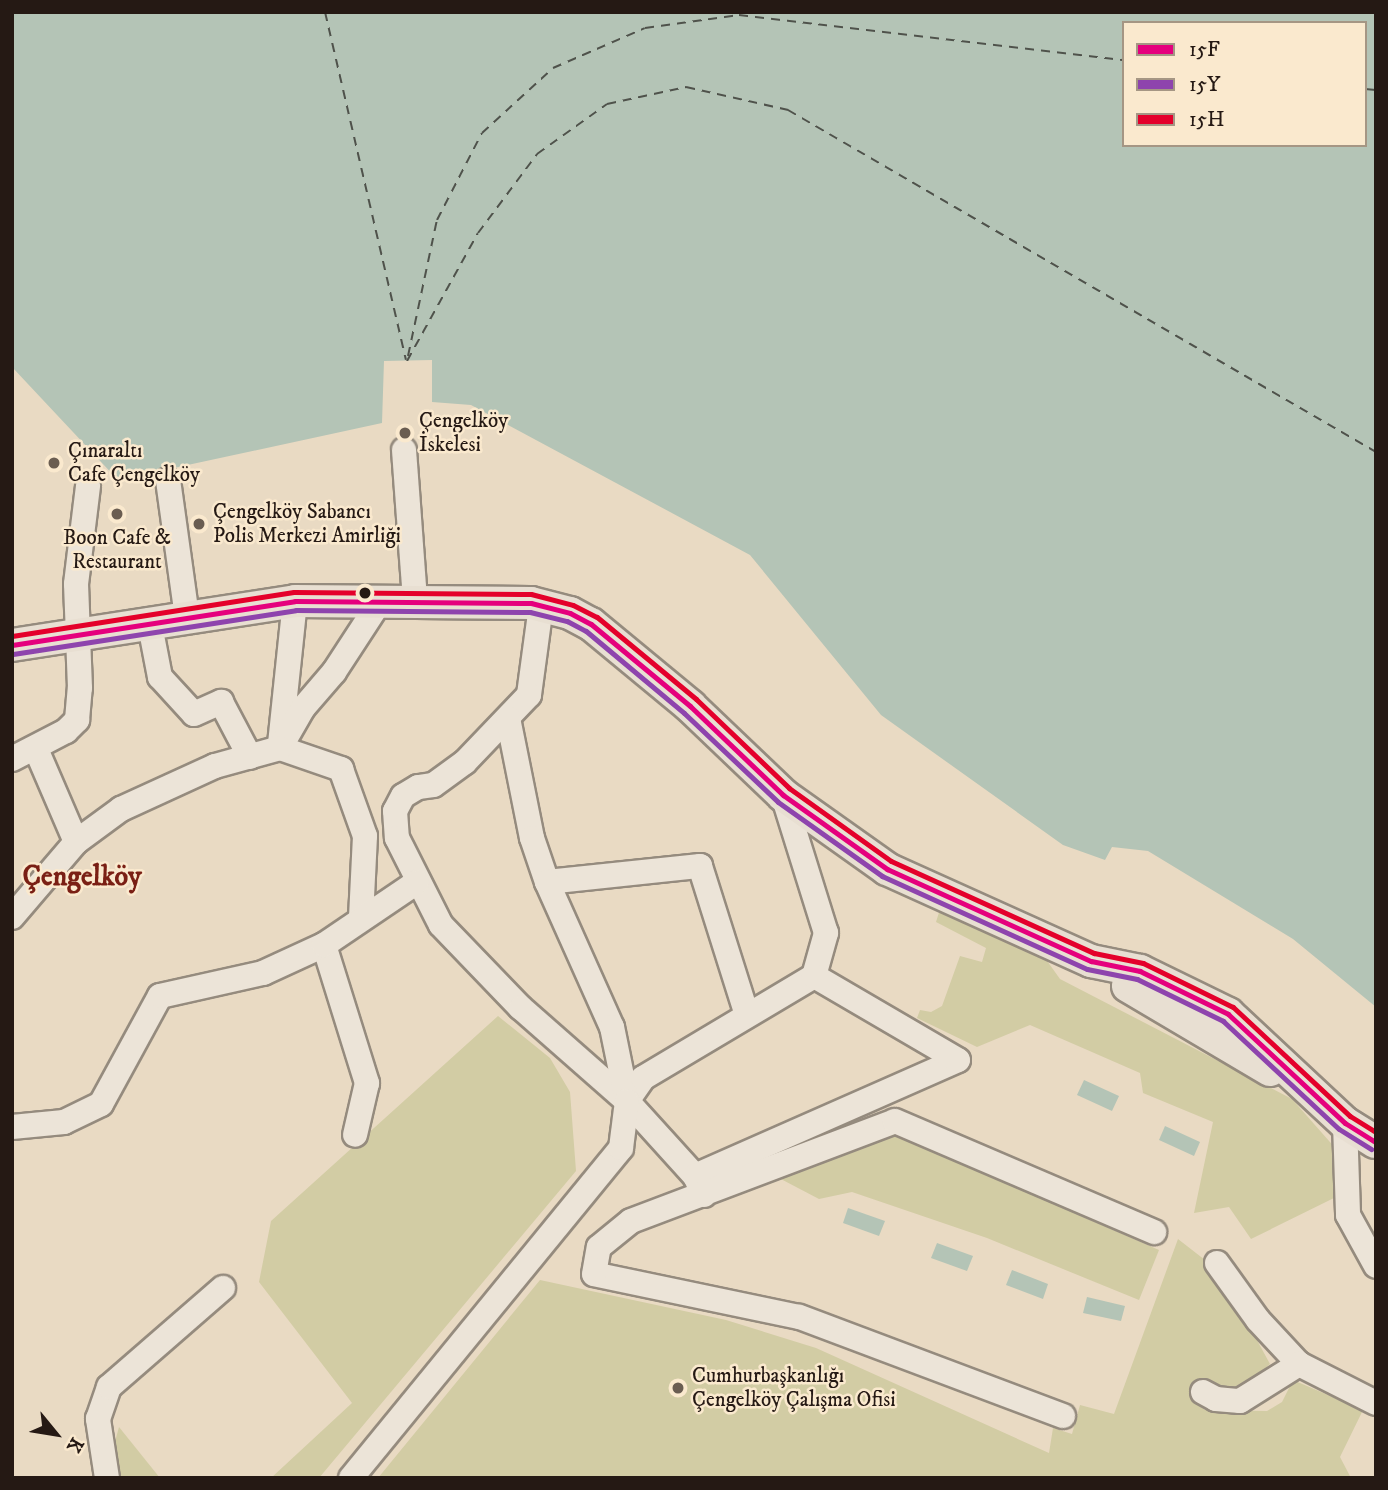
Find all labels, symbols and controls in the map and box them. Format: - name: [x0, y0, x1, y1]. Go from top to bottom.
- legend: [1122, 21, 1367, 147]
- text: 15F: [1189, 37, 1220, 63]
- text: 15Y: [1189, 72, 1220, 98]
- text: 15H: [1189, 107, 1225, 133]
- place label: Çengelköy İskelesi: [419, 408, 508, 458]
- marker: Çengelköy İskelesi: [397, 425, 413, 441]
- place label: Çınaraltı Cafe Çengelköy: [68, 438, 200, 488]
- marker: Çınaraltı Cafe Çengelköy: [46, 455, 62, 471]
- place label: Çengelköy Sabancı Polis Merkezi Amirliği: [213, 499, 401, 549]
- marker: Boon Cafe & Restaurant: [109, 506, 125, 522]
- marker: Çengelköy Sabancı Polis Merkezi Amirliği: [191, 516, 207, 532]
- place label: Boon Cafe & Restaurant: [63, 525, 171, 575]
- unlabelled marker: [358, 586, 372, 600]
- district label: Çengelköy: [22, 860, 142, 894]
- place label: Cumhurbaşkanlığı Çengelköy Çalışma Ofisi: [692, 1363, 896, 1413]
- marker: Cumhurbaşkanlığı Çengelköy Çalışma Ofisi: [670, 1380, 686, 1396]
- north arrow: [21, 1399, 91, 1469]
- text: K: [61, 1433, 88, 1456]

